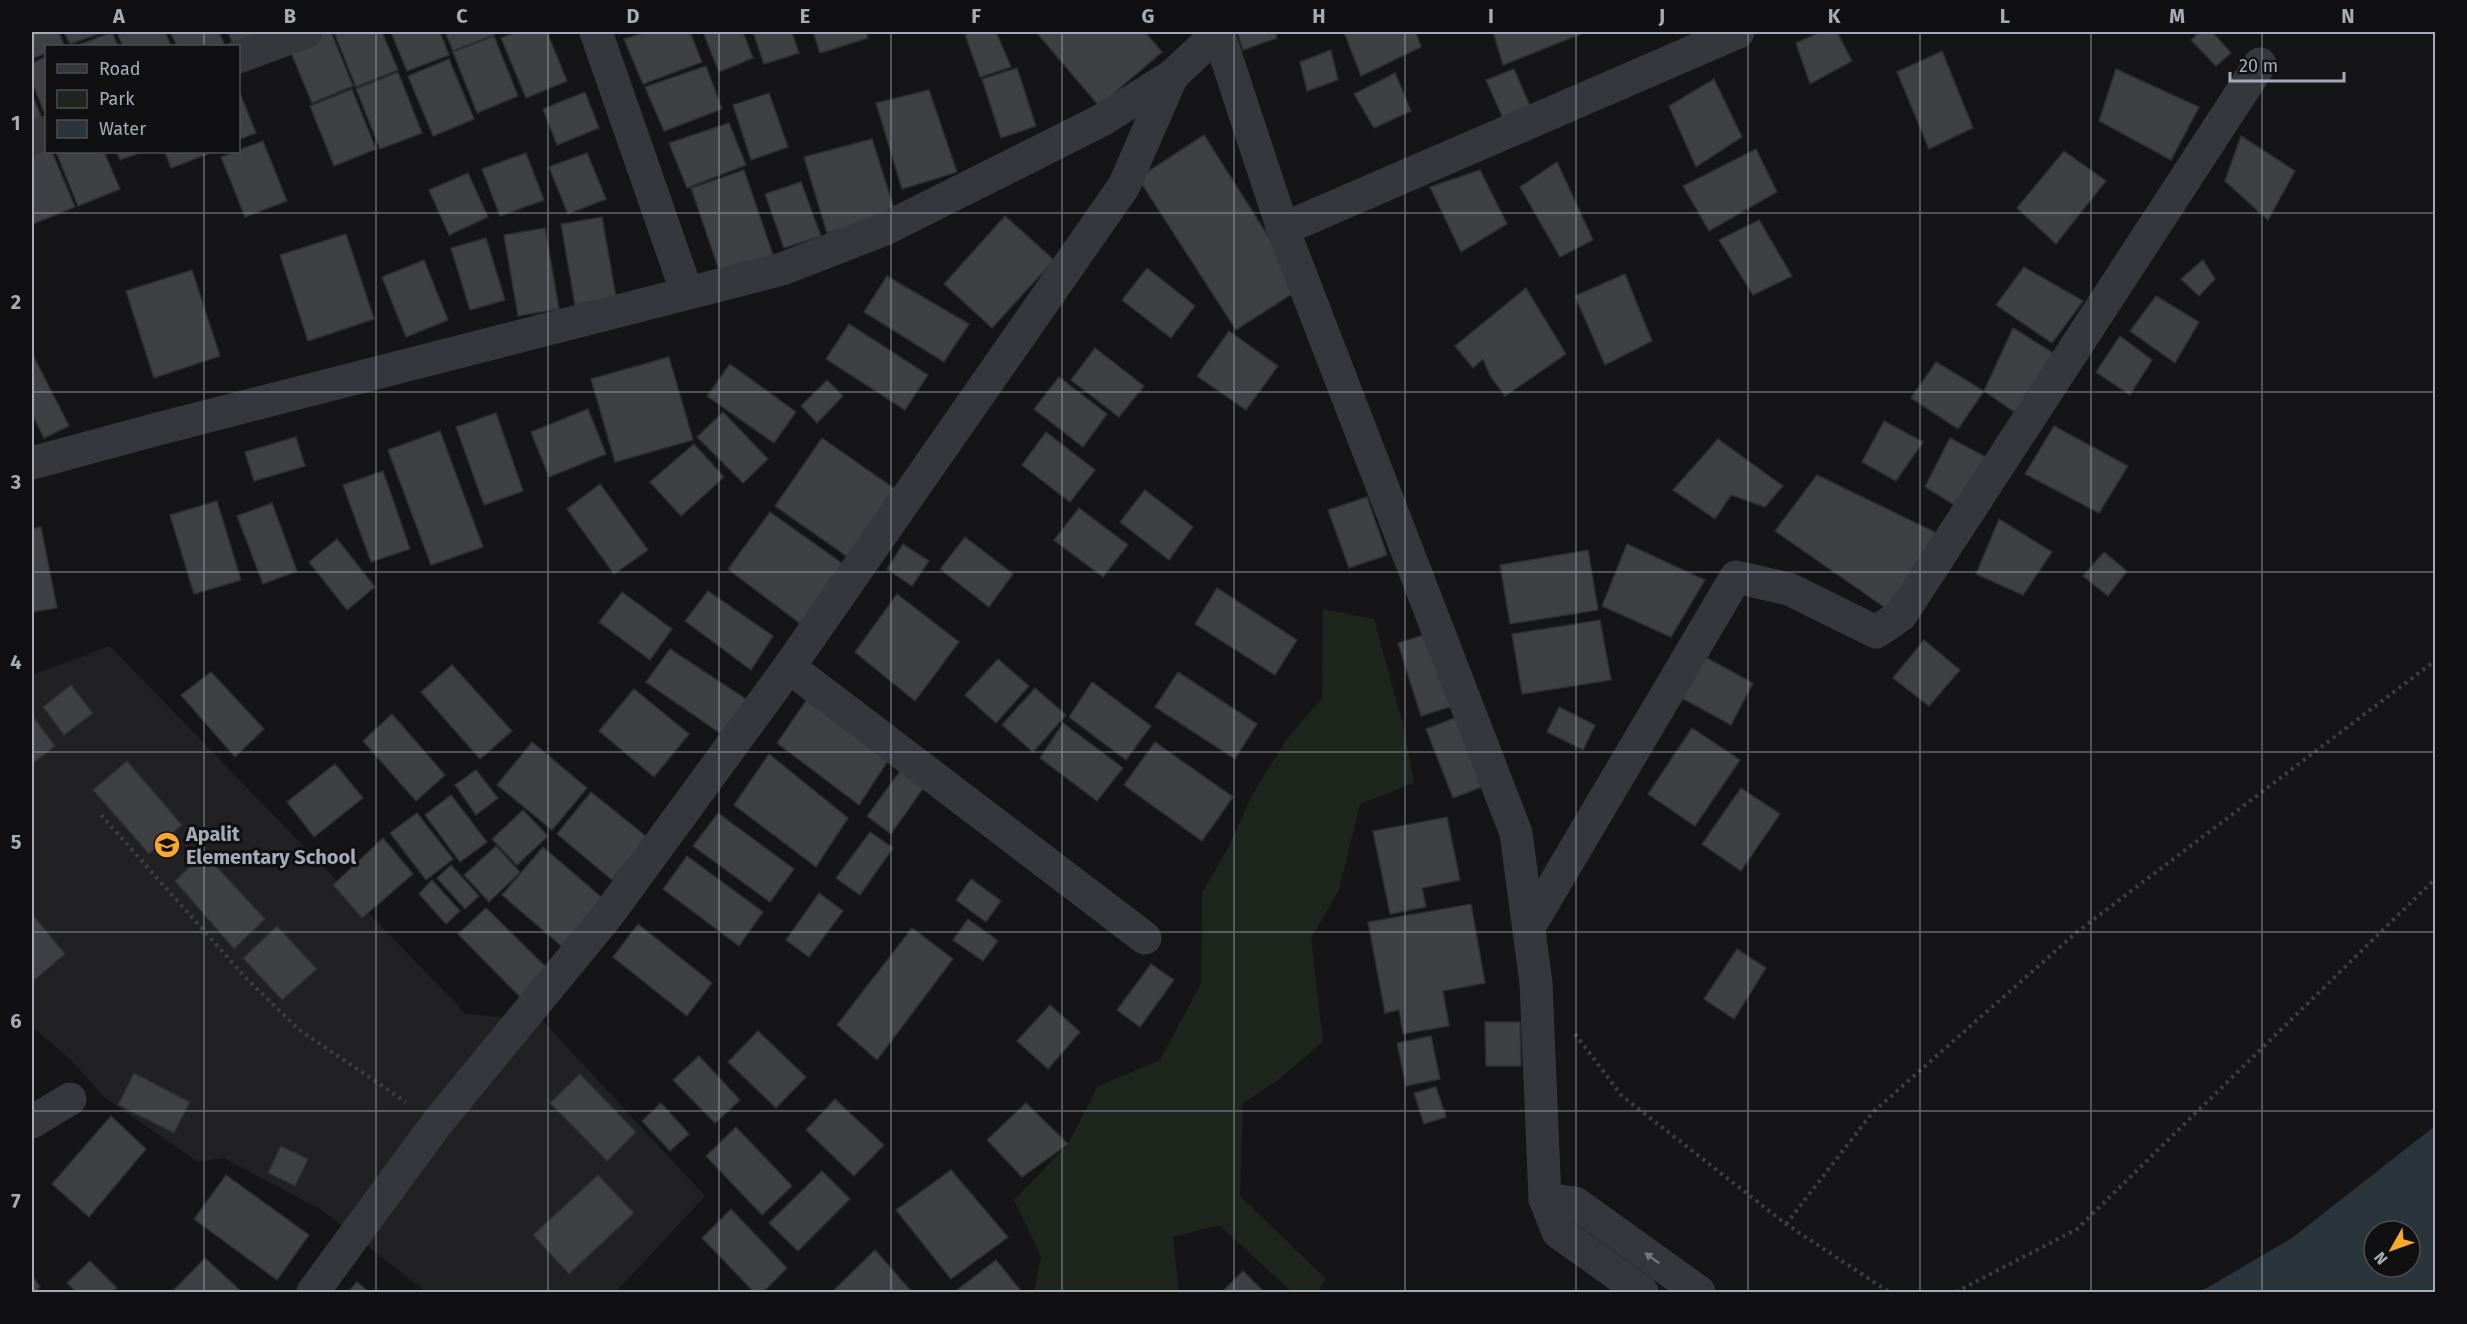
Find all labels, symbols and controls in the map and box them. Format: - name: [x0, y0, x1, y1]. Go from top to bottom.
- text: A: [112, 4, 126, 28]
- text: B: [284, 4, 296, 28]
- text: C: [456, 4, 468, 28]
- text: D: [626, 4, 640, 28]
- text: E: [800, 4, 810, 28]
- text: F: [971, 4, 981, 28]
- text: G: [1142, 4, 1154, 28]
- text: H: [1312, 4, 1326, 28]
- text: I: [1488, 4, 1494, 28]
- text: J: [1658, 4, 1665, 28]
- text: K: [1828, 4, 1841, 28]
- text: L: [2000, 4, 2010, 28]
- text: M: [2169, 4, 2185, 28]
- text: N: [2341, 4, 2355, 28]
- legend: [45, 45, 240, 153]
- scale bar: [2230, 45, 2344, 83]
- text: 20 m: [2239, 55, 2278, 77]
- text: Road: [99, 58, 141, 80]
- text: Park: [99, 88, 135, 110]
- text: 1: [11, 111, 21, 135]
- text: Water: [99, 118, 146, 140]
- text: 2: [11, 290, 21, 314]
- text: 3: [10, 470, 21, 494]
- text: 4: [10, 650, 22, 674]
- place label: Apalit Elementary School: [185, 822, 356, 869]
- text: 5: [11, 830, 22, 854]
- school or university icon: Apalit Elementary School: [152, 830, 182, 860]
- text: 6: [10, 1009, 22, 1033]
- text: 7: [11, 1189, 21, 1213]
- north arrow: [2362, 1219, 2422, 1279]
- text: N: [2370, 1248, 2392, 1268]
- one-way arrow: [1644, 1252, 1660, 1264]

